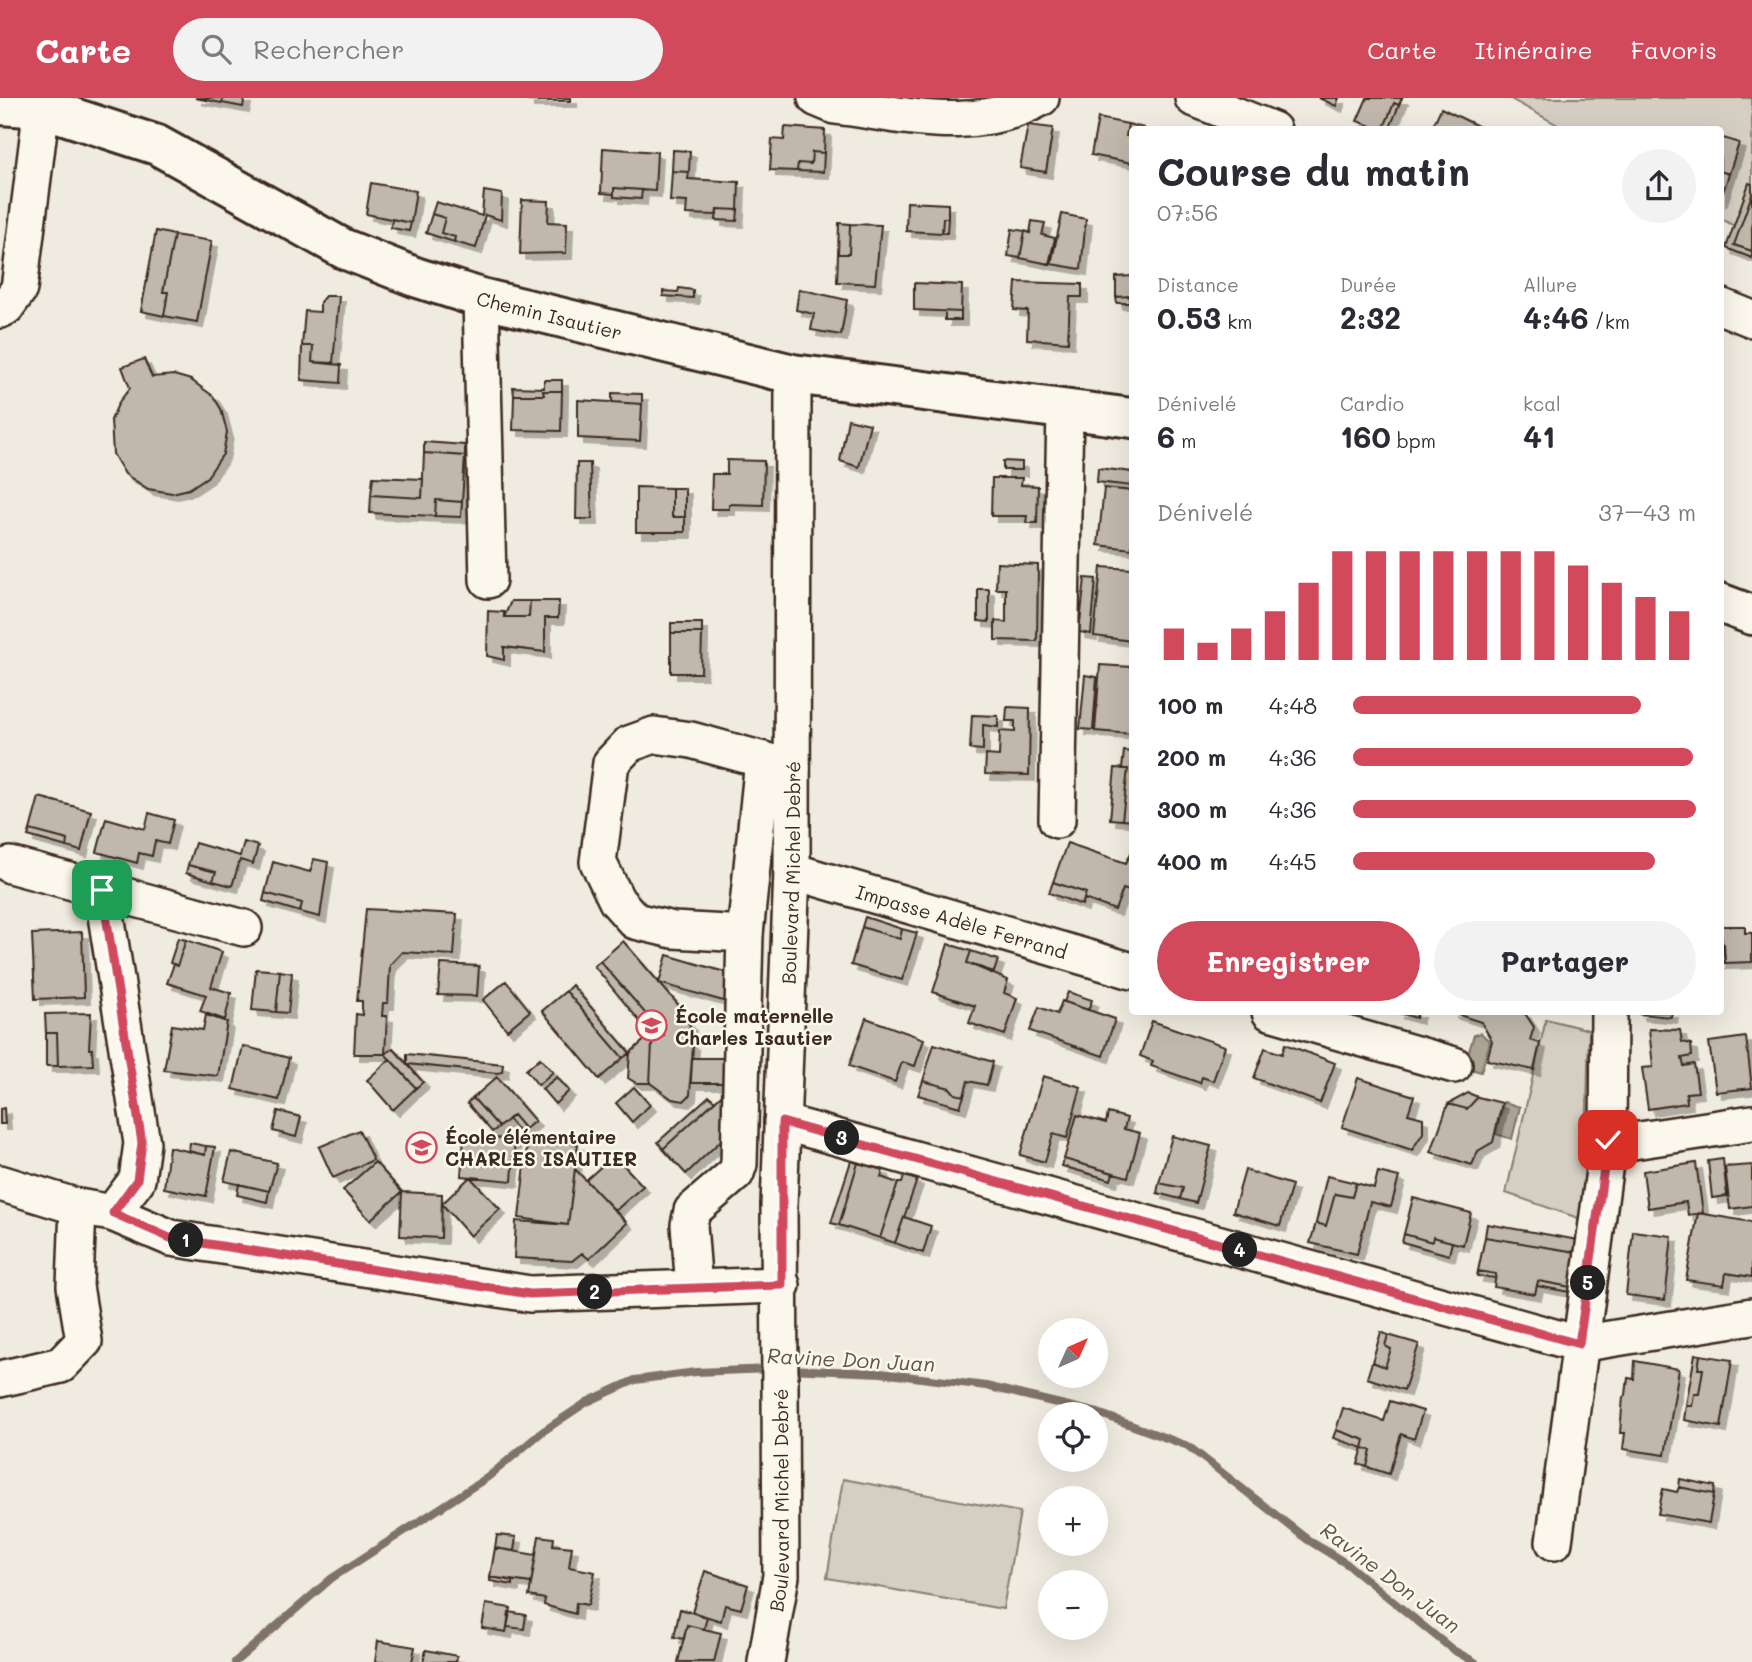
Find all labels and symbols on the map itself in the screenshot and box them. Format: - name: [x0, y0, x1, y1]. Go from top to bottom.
- street label: Chemin Isautier: [474, 285, 625, 344]
- street label: Boulevard Michel Debré: [775, 761, 805, 985]
- pin: [72, 860, 132, 920]
- street label: Impasse Adèle Ferrand: [853, 878, 1070, 964]
- place label: École maternelle Charles Isautier: [675, 1003, 834, 1050]
- school or university icon: École maternelle Charles Isautier: [635, 1009, 669, 1043]
- pin: [1578, 1110, 1638, 1170]
- pin: 3: [824, 1121, 860, 1156]
- place label: École élémentaire CHARLES ISAUTIER: [445, 1124, 637, 1171]
- school or university icon: École élémentaire CHARLES ISAUTIER: [405, 1130, 439, 1164]
- pin: 1: [168, 1222, 204, 1258]
- pin: 4: [1222, 1232, 1258, 1268]
- pin: 5: [1570, 1266, 1606, 1300]
- pin: 2: [578, 1274, 612, 1310]
- north arrow: [1038, 1318, 1108, 1388]
- water label: Ravine Don Juan: [766, 1341, 936, 1377]
- street label: Boulevard Michel Debré: [762, 1389, 794, 1614]
- water label: Ravine Don Juan: [1316, 1516, 1466, 1638]

